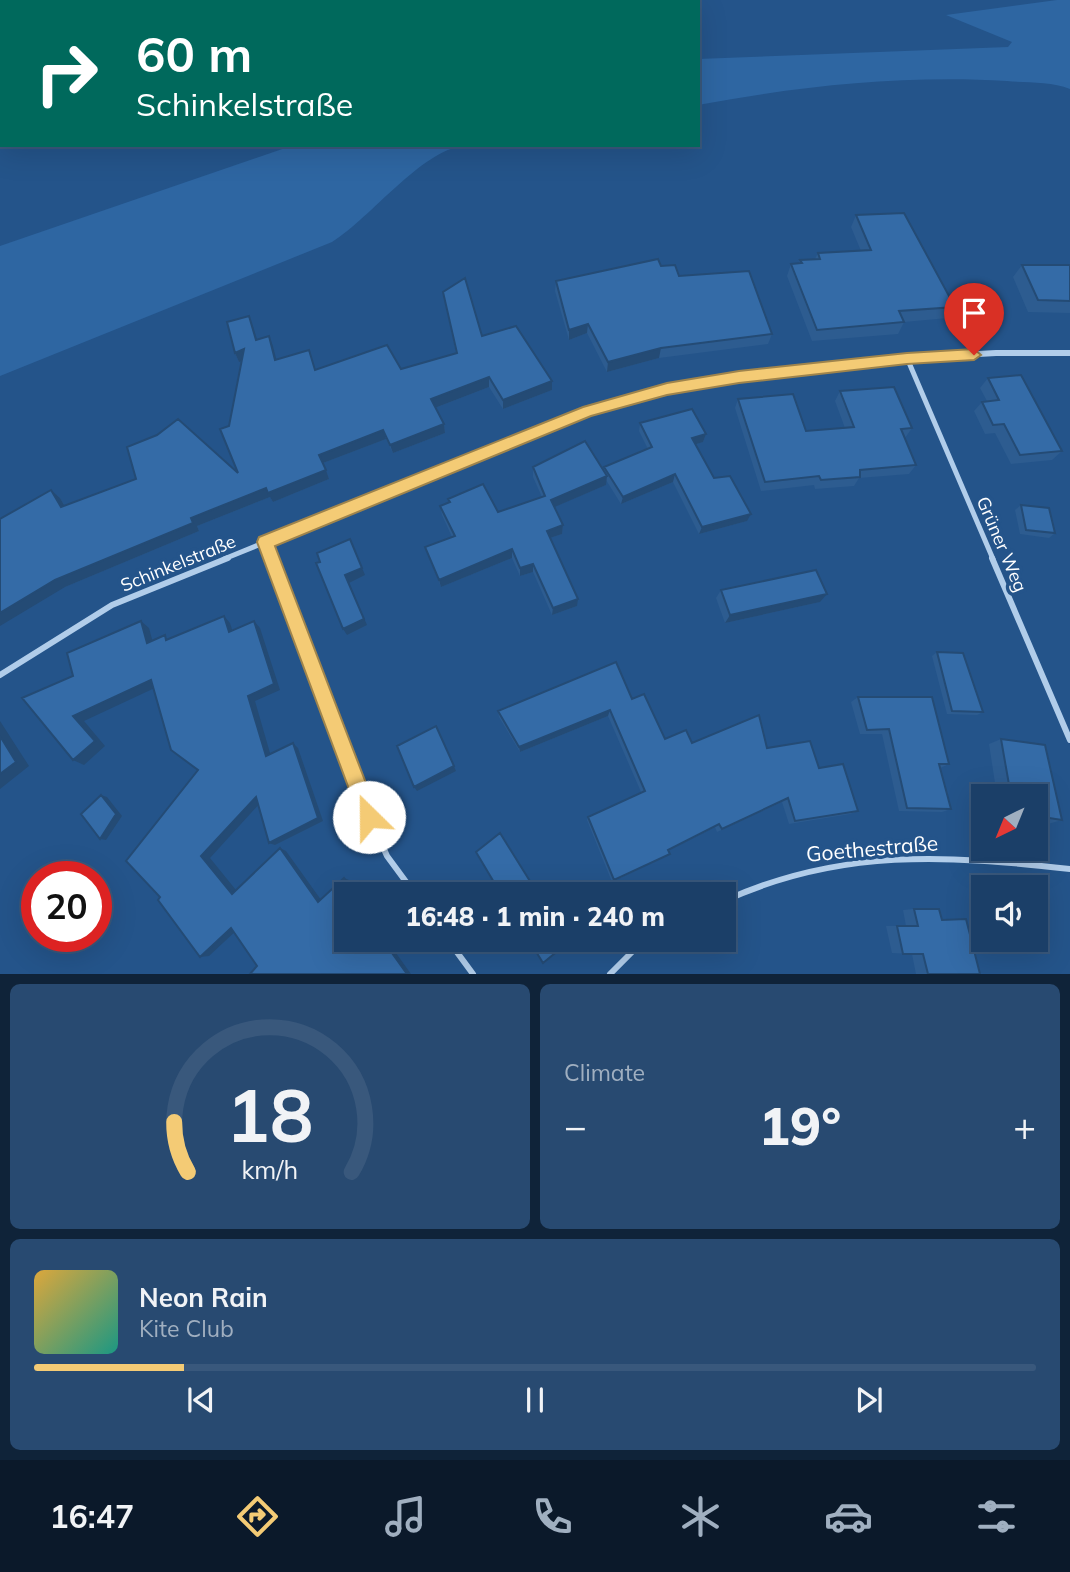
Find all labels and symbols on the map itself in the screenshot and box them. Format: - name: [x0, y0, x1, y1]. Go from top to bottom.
- pin: [944, 283, 1004, 355]
- street label: Grüner Weg: [972, 493, 1032, 595]
- street label: Schinkelstraße: [117, 529, 239, 597]
- position arrow: [332, 780, 406, 854]
- north arrow: [971, 784, 1048, 861]
- street label: Goethestraße: [805, 829, 939, 867]
- speed limit sign: 20: [21, 861, 112, 952]

